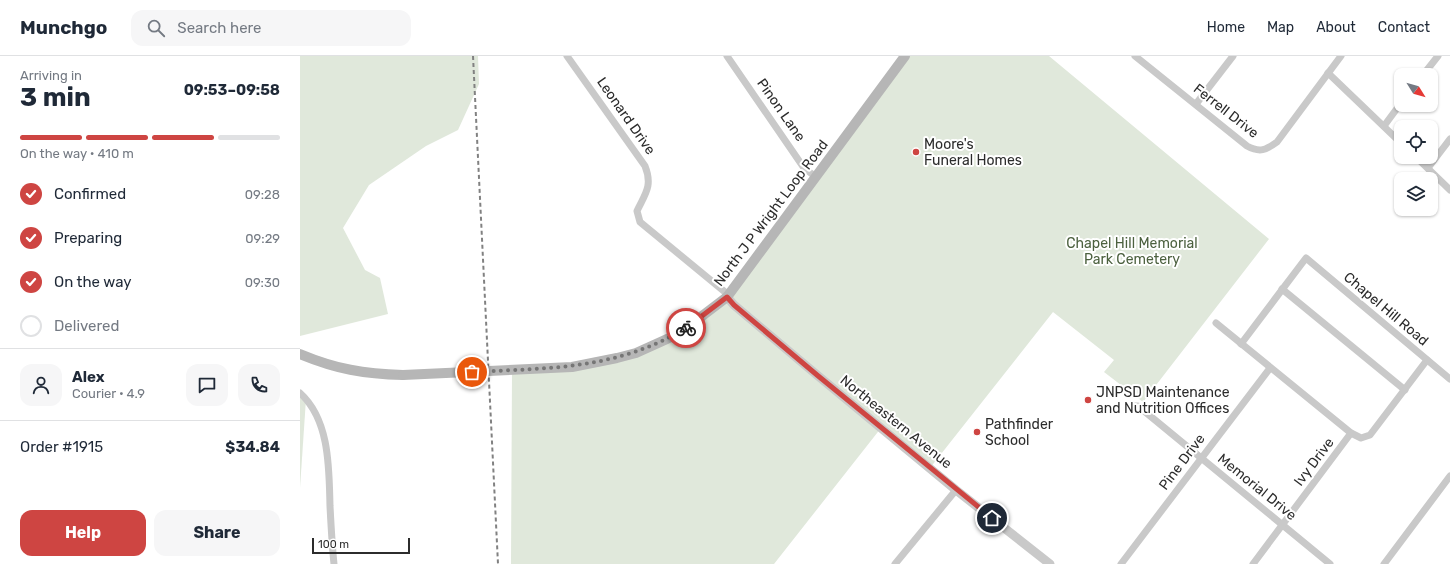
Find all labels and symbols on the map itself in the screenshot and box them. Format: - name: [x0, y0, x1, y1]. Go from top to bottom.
- north arrow: [1394, 68, 1438, 112]
- street label: Leonard Drive: [593, 74, 659, 158]
- street label: Pinon Lane: [753, 75, 809, 145]
- street label: Ferrell Drive: [1190, 80, 1262, 142]
- street label: North J P Wright Loop Road: [710, 136, 832, 290]
- place label: Moore's Funeral Homes: [924, 136, 1022, 169]
- marker: Moore's Funeral Homes: [911, 147, 921, 157]
- park label: Chapel Hill Memorial Park Cemetery: [1066, 235, 1198, 268]
- street label: Chapel Hill Road: [1340, 269, 1432, 349]
- courier: [666, 308, 706, 348]
- pin: [455, 355, 489, 389]
- street label: Northeastern Avenue: [837, 372, 955, 472]
- place label: JNPSD Maintenance and Nutrition Offices: [1096, 384, 1230, 417]
- marker: JNPSD Maintenance and Nutrition Offices: [1083, 395, 1093, 405]
- place label: Pathfinder School: [985, 416, 1054, 449]
- marker: Pathfinder School: [972, 427, 982, 437]
- street label: Pine Drive: [1155, 430, 1209, 493]
- street label: Ivy Drive: [1290, 434, 1338, 490]
- street label: Memorial Drive: [1214, 450, 1300, 524]
- pin: [975, 501, 1009, 535]
- scale bar: [312, 536, 410, 555]

